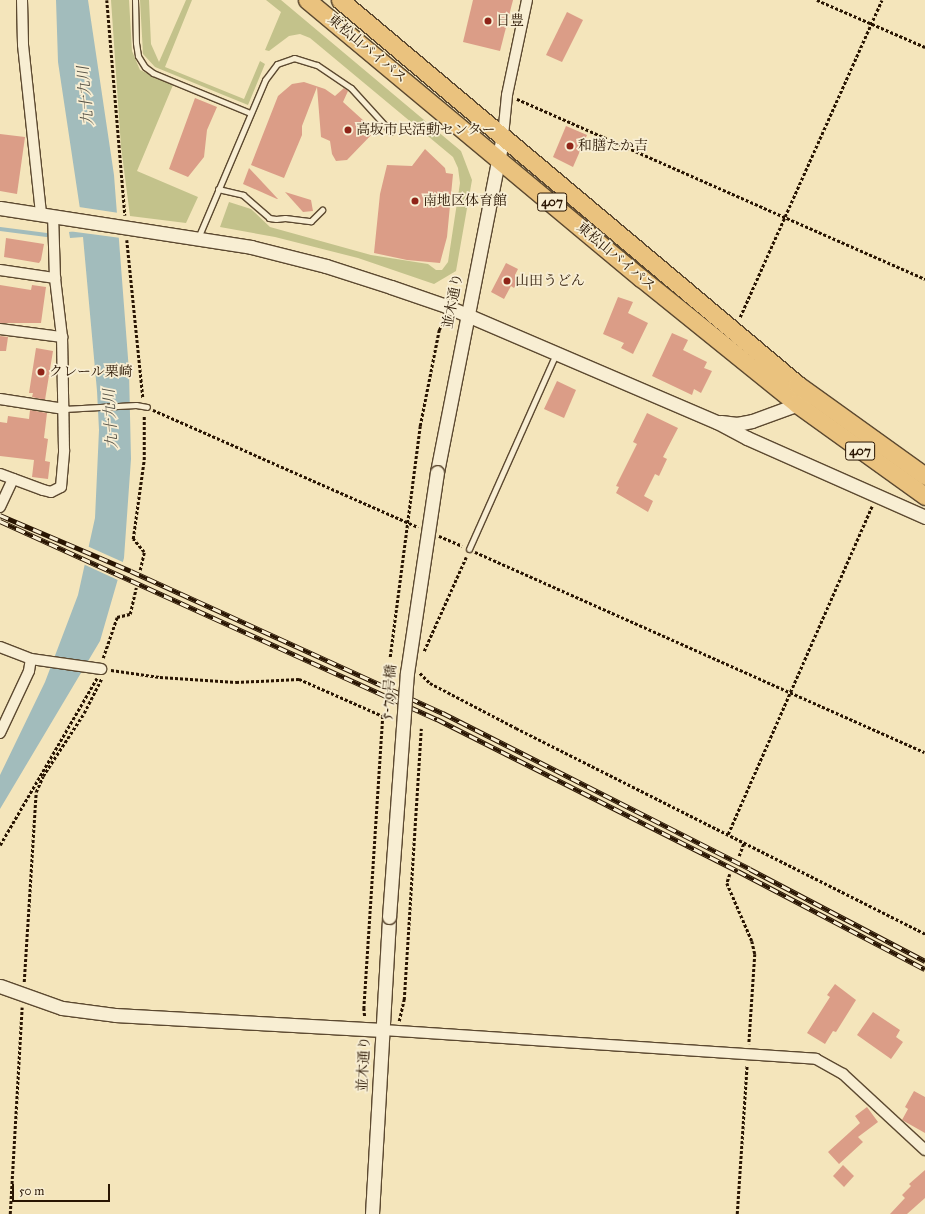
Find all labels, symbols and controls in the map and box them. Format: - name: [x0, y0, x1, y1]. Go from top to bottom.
- street label: 東松山バイパス: [324, 11, 410, 87]
- place label: 日豊: [496, 13, 524, 29]
- marker: 日豊: [483, 16, 493, 26]
- water label: 九十九川: [74, 65, 98, 127]
- place label: 高坂市民活動センター: [356, 122, 496, 138]
- marker: 高坂市民活動センター: [343, 125, 353, 135]
- place label: 和膳たか吉: [578, 138, 648, 154]
- marker: 和膳たか吉: [565, 141, 575, 151]
- road number: 407: [537, 191, 567, 213]
- place label: 南地区体育館: [423, 193, 507, 209]
- marker: 南地区体育館: [410, 196, 420, 206]
- street label: 東松山バイパス: [573, 219, 659, 295]
- street label: 並木通り: [439, 272, 467, 330]
- place label: 山田うどん: [515, 273, 585, 289]
- marker: 山田うどん: [502, 276, 512, 286]
- place label: クレール栗崎: [49, 364, 133, 380]
- marker: クレール栗崎: [36, 367, 46, 377]
- water label: 九十九川: [100, 389, 122, 449]
- road number: 407: [845, 440, 875, 462]
- street label: 5-79号橋: [378, 664, 400, 720]
- street label: 並木通り: [354, 1036, 374, 1092]
- scale bar: [14, 1176, 112, 1202]
- text: 50 m: [19, 1184, 44, 1198]

